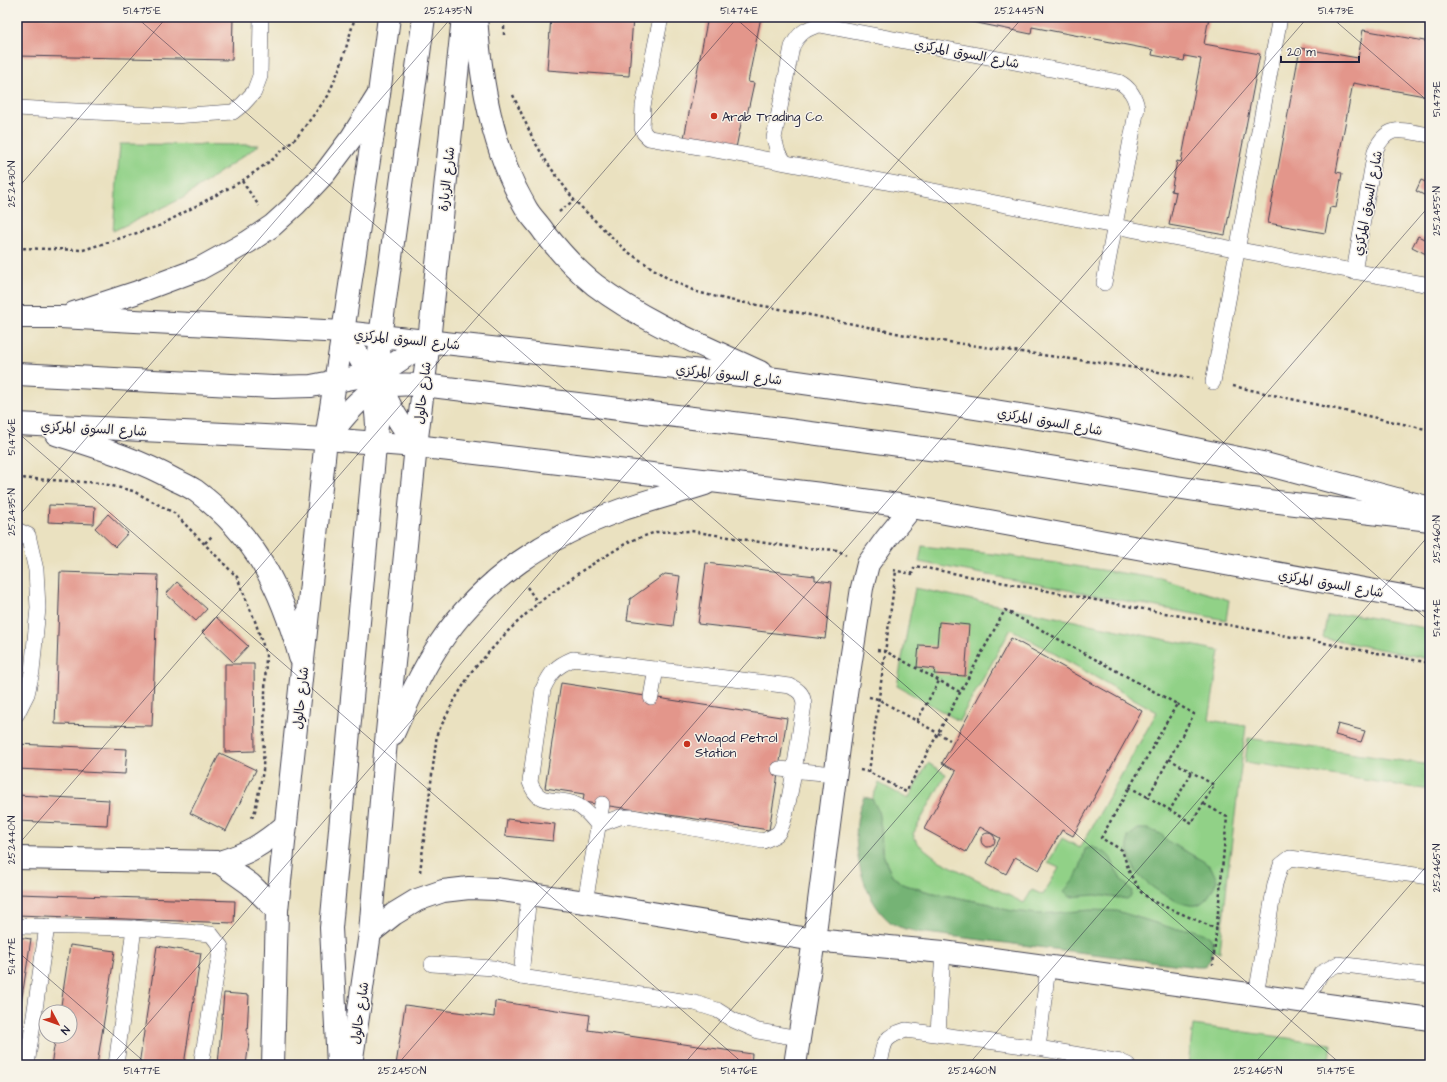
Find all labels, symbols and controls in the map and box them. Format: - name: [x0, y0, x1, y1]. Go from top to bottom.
- text: 51.475°E: [123, 4, 161, 18]
- text: 25.2435°N: [424, 4, 472, 18]
- text: 51.474°E: [720, 4, 758, 18]
- text: 25.2445°N: [994, 4, 1044, 18]
- text: 51.473°E: [1318, 4, 1354, 18]
- street label: شارع السوق المركزي: [913, 35, 1021, 73]
- scale bar: [1281, 38, 1359, 64]
- text: 20 m: [1287, 44, 1316, 61]
- text: 51.473°E: [1430, 81, 1444, 117]
- place label: Arab Trading Co.: [722, 108, 824, 127]
- marker: Arab Trading Co.: [709, 111, 719, 121]
- street label: شارع الزبارة: [435, 146, 459, 212]
- street label: شارع السوق المركزي: [1349, 149, 1387, 257]
- text: 25.2430°N: [5, 161, 19, 207]
- text: 25.2455°N: [1430, 186, 1444, 236]
- street label: شارع السوق المركزي: [353, 325, 461, 355]
- street label: شارع السوق المركزي: [675, 360, 783, 390]
- street label: شارع حالول: [410, 361, 436, 425]
- street label: شارع السوق المركزي: [996, 404, 1104, 440]
- street label: شارع السوق المركزي: [40, 417, 148, 441]
- text: 51.476°E: [5, 418, 19, 456]
- text: 25.2435°N: [5, 488, 19, 536]
- text: 25.2460°N: [1430, 515, 1444, 563]
- street label: شارع السوق المركزي: [1277, 566, 1385, 602]
- text: 51.474°E: [1430, 599, 1444, 637]
- street label: شارع حالول: [289, 666, 313, 730]
- place label: Woqod Petrol Station: [695, 729, 778, 762]
- marker: Woqod Petrol Station: [682, 739, 692, 749]
- text: 25.2440°N: [5, 816, 19, 864]
- text: 25.2465°N: [1430, 844, 1444, 892]
- text: 51.477°E: [5, 937, 19, 975]
- street label: شارع حالول: [347, 981, 373, 1046]
- north arrow: [38, 1004, 78, 1044]
- text: N: [57, 1023, 73, 1038]
- text: 51.477°E: [124, 1064, 161, 1078]
- text: 25.2450°N: [378, 1064, 426, 1078]
- text: 51.476°E: [720, 1064, 758, 1078]
- text: 25.2460°N: [948, 1064, 996, 1078]
- text: 25.2465°N: [1234, 1064, 1282, 1078]
- text: 51.475°E: [1317, 1064, 1355, 1078]

